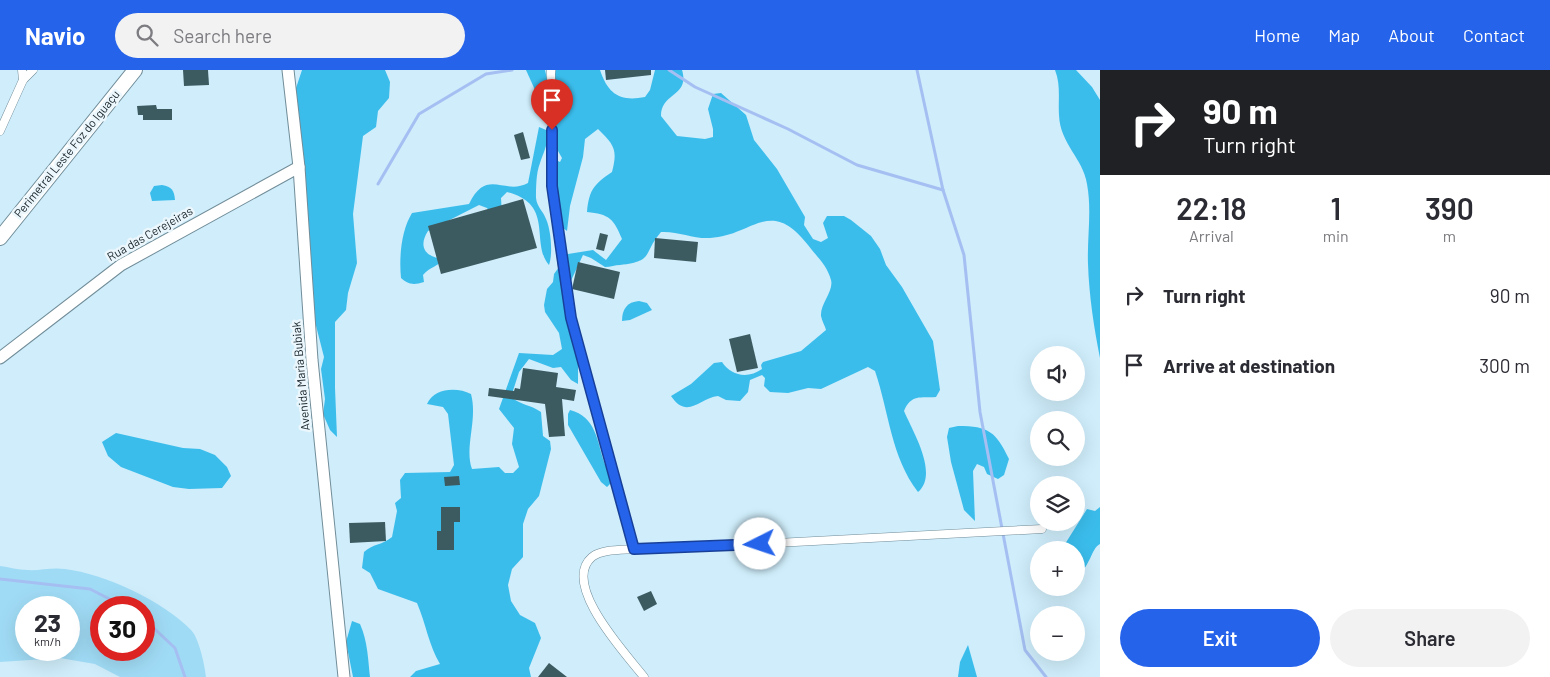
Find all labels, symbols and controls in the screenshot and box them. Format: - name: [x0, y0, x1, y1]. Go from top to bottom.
- search box: [115, 13, 465, 58]
- text: Navio: [25, 21, 85, 50]
- icon: search: [133, 21, 161, 49]
- text: Search here: [173, 24, 272, 47]
- text: Home: [1254, 24, 1300, 46]
- text: Map: [1328, 24, 1360, 46]
- text: About: [1388, 24, 1435, 46]
- text: Contact: [1463, 24, 1525, 46]
- pin: [531, 79, 573, 130]
- icon: arrive: [538, 86, 566, 114]
- street label: Perimetral Leste Foz do Iguaçu: [11, 87, 122, 220]
- text: 90 m: [1203, 89, 1278, 131]
- icon: right: [1120, 90, 1185, 155]
- text: Turn right: [1203, 131, 1296, 157]
- text: 22:18: [1176, 190, 1247, 226]
- text: 1: [1330, 190, 1341, 226]
- text: 390: [1425, 190, 1474, 226]
- street label: Rua das Cerejeiras: [104, 203, 195, 263]
- text: Arrival: [1189, 226, 1234, 245]
- text: min: [1323, 226, 1349, 245]
- text: m: [1443, 226, 1456, 245]
- icon: right: [1120, 281, 1148, 309]
- text: Turn right: [1163, 284, 1245, 307]
- text: 90 m: [1490, 284, 1530, 307]
- street label: Avenida Maria Bubiak: [288, 321, 312, 431]
- map controls: [1030, 346, 1085, 661]
- button: sound: [1030, 346, 1085, 401]
- icon: arrive: [1120, 351, 1148, 379]
- text: Arrive at destination: [1163, 354, 1335, 377]
- text: 300 m: [1479, 354, 1530, 377]
- button: search: [1030, 411, 1085, 466]
- button: layers: [1030, 476, 1085, 531]
- position arrow: [733, 517, 785, 569]
- button: +: [1030, 541, 1085, 596]
- speed limit sign: 30: [90, 596, 155, 661]
- button: −: [1030, 606, 1085, 661]
- text: 23: [34, 607, 61, 637]
- button: Exit: [1120, 609, 1320, 667]
- button: Share: [1330, 609, 1530, 667]
- text: km/h: [34, 634, 61, 648]

